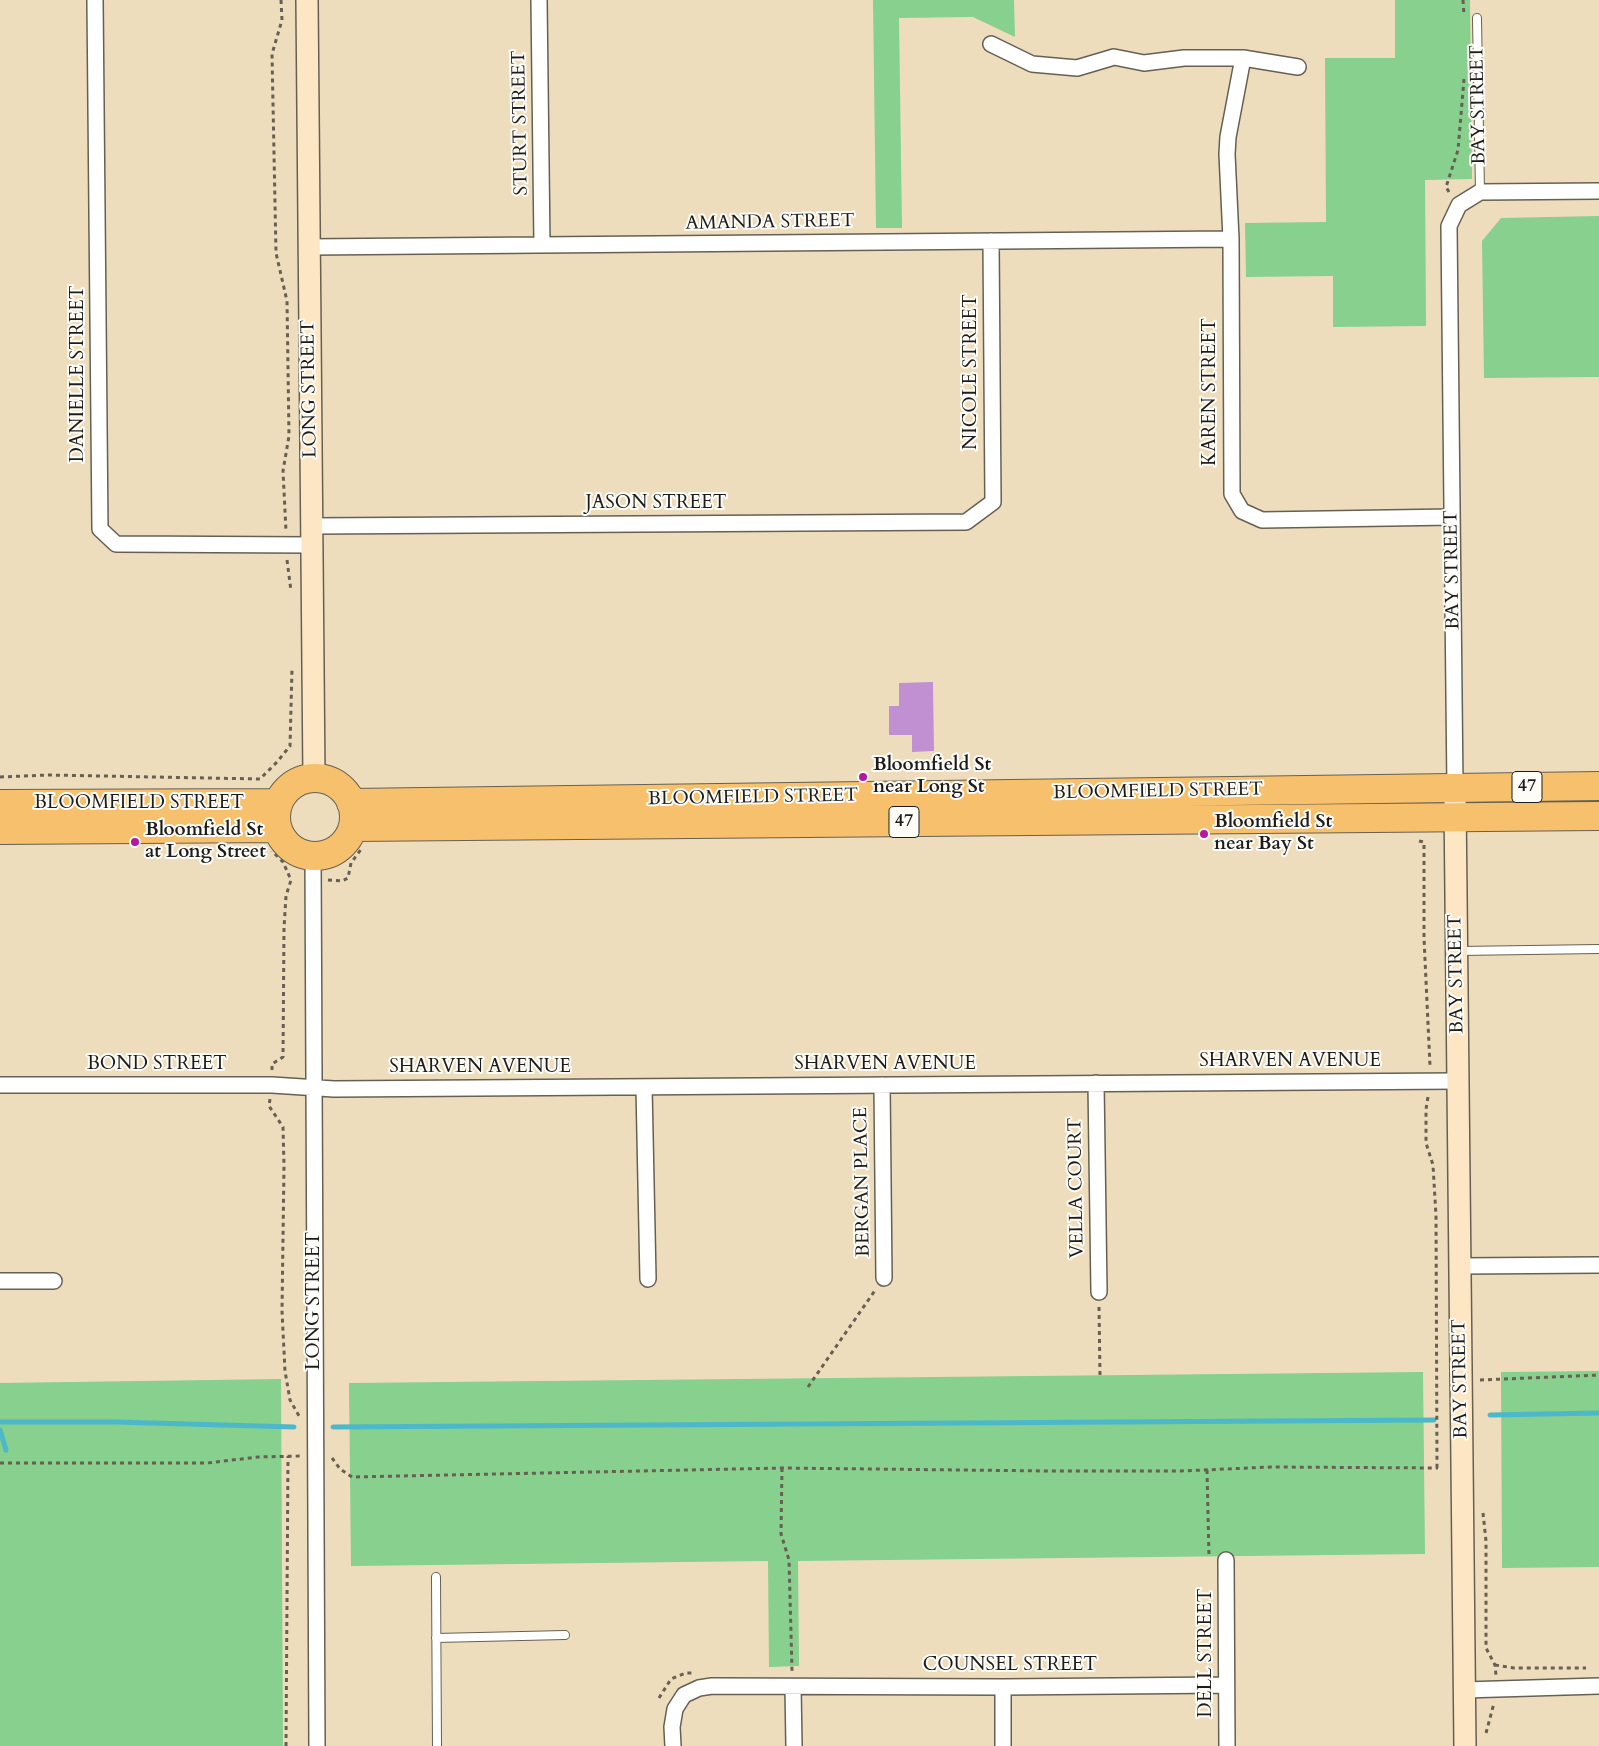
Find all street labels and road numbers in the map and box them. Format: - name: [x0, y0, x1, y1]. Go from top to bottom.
- street label: BAY STREET: [1467, 45, 1491, 165]
- street label: STURT STREET: [508, 50, 534, 196]
- street label: AMANDA STREET: [685, 210, 855, 236]
- street label: DANIELLE STREET: [68, 285, 90, 463]
- street label: NICOLE STREET: [961, 294, 983, 450]
- street label: KAREN STREET: [1200, 318, 1222, 466]
- street label: LONG STREET: [297, 320, 323, 458]
- street label: JASON STREET: [585, 493, 727, 515]
- street label: BAY STREET: [1441, 510, 1465, 630]
- road number: 47: [1512, 772, 1542, 802]
- street label: BLOOMFIELD STREET: [1053, 779, 1263, 805]
- street label: BLOOMFIELD STREET: [648, 785, 858, 811]
- street label: BLOOMFIELD STREET: [34, 793, 244, 815]
- road number: 47: [889, 806, 919, 838]
- street label: BAY STREET: [1445, 914, 1469, 1034]
- street label: SHARVEN AVENUE: [1199, 1051, 1381, 1073]
- street label: BOND STREET: [87, 1054, 227, 1076]
- street label: SHARVEN AVENUE: [794, 1054, 976, 1076]
- street label: SHARVEN AVENUE: [389, 1057, 571, 1079]
- street label: BERGAN PLACE: [850, 1107, 876, 1257]
- street label: VELLA COURT: [1064, 1117, 1090, 1259]
- street label: LONG STREET: [304, 1232, 326, 1370]
- street label: BAY STREET: [1449, 1319, 1473, 1439]
- street label: DELL STREET: [1196, 1588, 1218, 1718]
- street label: COUNSEL STREET: [923, 1655, 1097, 1677]

